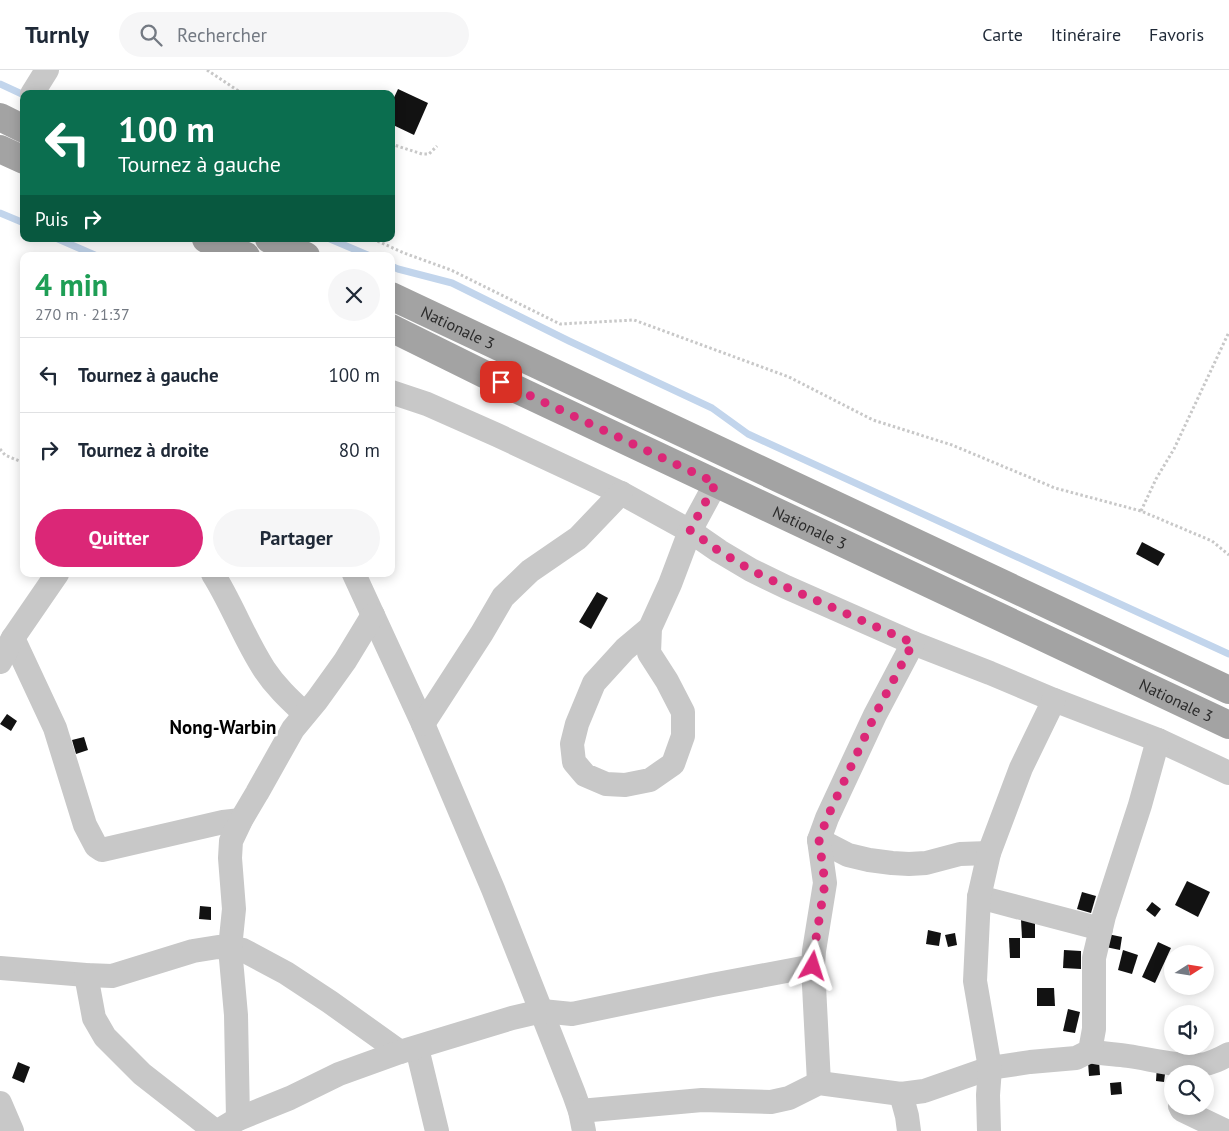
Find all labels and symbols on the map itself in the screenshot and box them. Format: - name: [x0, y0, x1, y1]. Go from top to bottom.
- street label: Nationale 3: [418, 302, 498, 353]
- pin: [480, 361, 522, 403]
- street label: Nationale 3: [770, 502, 850, 554]
- street label: Nationale 3: [1136, 674, 1217, 726]
- district label: Nong-Warbin: [170, 715, 276, 739]
- position arrow: [786, 939, 838, 991]
- north arrow: [1164, 945, 1214, 995]

